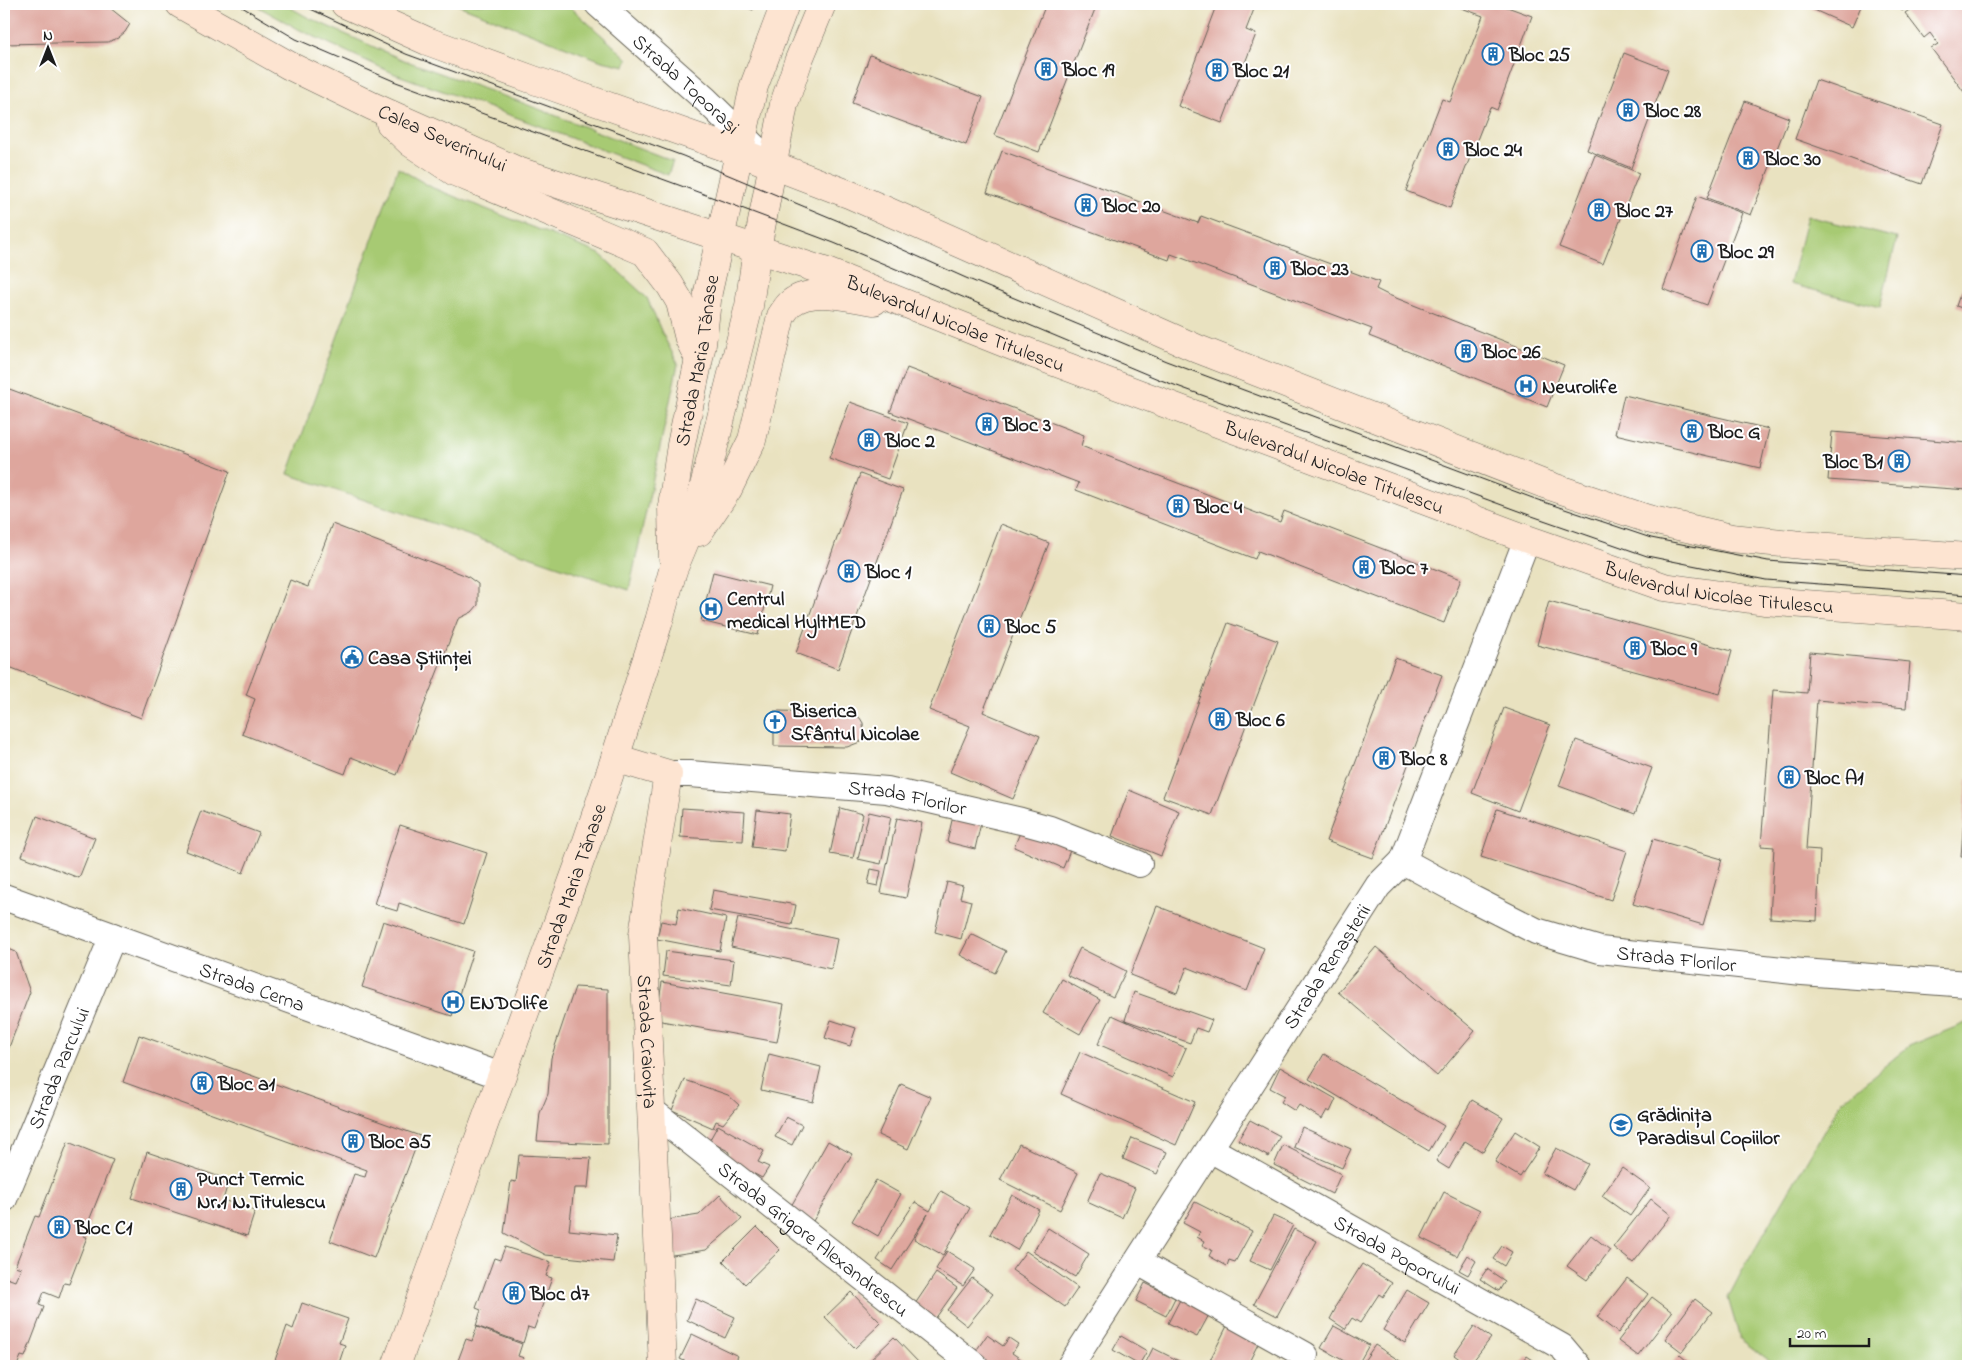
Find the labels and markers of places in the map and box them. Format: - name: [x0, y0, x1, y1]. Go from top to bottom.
- building icon: Bloc 25: [1481, 42, 1505, 66]
- place label: Bloc 25: [1508, 42, 1571, 71]
- building icon: Bloc 19: [1034, 57, 1058, 81]
- place label: Bloc 19: [1061, 57, 1115, 86]
- building icon: Bloc 21: [1205, 58, 1229, 82]
- place label: Bloc 21: [1232, 58, 1290, 87]
- building icon: Bloc 28: [1616, 98, 1640, 122]
- place label: Bloc 28: [1643, 98, 1702, 127]
- building icon: Bloc 24: [1436, 137, 1460, 161]
- place label: Bloc 24: [1463, 137, 1523, 166]
- building icon: Bloc 30: [1736, 146, 1760, 170]
- place label: Bloc 30: [1763, 146, 1821, 175]
- building icon: Bloc 20: [1074, 193, 1098, 217]
- place label: Bloc 20: [1101, 193, 1161, 222]
- building icon: Bloc 27: [1587, 198, 1611, 222]
- place label: Bloc 27: [1614, 198, 1674, 227]
- building icon: Bloc 29: [1690, 239, 1714, 263]
- place label: Bloc 29: [1717, 239, 1775, 268]
- building icon: Bloc 23: [1263, 256, 1287, 280]
- place label: Bloc 23: [1290, 256, 1349, 285]
- building icon: Bloc 26: [1454, 339, 1478, 363]
- place label: Bloc 26: [1481, 339, 1541, 368]
- hospital icon: Neurolife: [1514, 374, 1538, 398]
- place label: Neurolife: [1542, 374, 1618, 403]
- building icon: Bloc 3: [975, 412, 999, 436]
- place label: Bloc 3: [1002, 412, 1051, 441]
- building icon: Bloc G: [1680, 419, 1704, 443]
- place label: Bloc G: [1707, 419, 1761, 448]
- building icon: Bloc 2: [857, 428, 881, 452]
- place label: Bloc 2: [884, 428, 935, 457]
- place label: Bloc B1: [1822, 449, 1884, 478]
- building icon: Bloc B1: [1887, 449, 1911, 473]
- building icon: Bloc 4: [1166, 494, 1190, 518]
- place label: Bloc 4: [1193, 494, 1243, 523]
- building icon: Bloc 7: [1352, 555, 1376, 579]
- place label: Bloc 7: [1379, 555, 1429, 584]
- building icon: Bloc 1: [837, 559, 861, 583]
- place label: Bloc 1: [864, 559, 912, 588]
- place label: Centrul medical HyltMED: [727, 586, 866, 639]
- hospital icon: Centrul medical HyltMED: [699, 597, 723, 621]
- building icon: Bloc 5: [977, 614, 1001, 638]
- place label: Bloc 5: [1004, 614, 1057, 643]
- building icon: Bloc 9: [1623, 636, 1647, 660]
- place label: Bloc 9: [1650, 636, 1698, 665]
- public building icon: Casa Științei: [340, 645, 364, 669]
- place label: Casa Științei: [368, 645, 472, 674]
- place label: Biserica Sfântul Nicolae: [790, 698, 920, 750]
- building icon: Bloc 6: [1208, 707, 1232, 731]
- place label: Bloc 6: [1235, 707, 1285, 736]
- church icon: Biserica Sfântul Nicolae: [763, 710, 787, 734]
- building icon: Bloc 8: [1372, 746, 1396, 770]
- place label: Bloc 8: [1399, 746, 1448, 775]
- building icon: Bloc A1: [1777, 765, 1801, 789]
- place label: Bloc A1: [1804, 765, 1864, 794]
- hospital icon: ENDOlife: [441, 990, 465, 1014]
- place label: ENDOlife: [469, 990, 549, 1019]
- building icon: Bloc a1: [190, 1071, 214, 1095]
- place label: Bloc a1: [217, 1071, 276, 1100]
- place label: Grădinița Paradisul Copiilor: [1637, 1102, 1780, 1154]
- school or university icon: Grădinița Paradisul Copiilor: [1609, 1113, 1633, 1137]
- building icon: Bloc a5: [341, 1129, 365, 1153]
- place label: Bloc a5: [368, 1129, 432, 1158]
- place label: Punct Termic Nr.1 N.Titulescu: [197, 1166, 326, 1218]
- building icon: Punct Termic Nr.1 N.Titulescu: [169, 1177, 193, 1201]
- building icon: Bloc C1: [47, 1215, 71, 1239]
- place label: Bloc C1: [74, 1215, 133, 1244]
- building icon: Bloc d7: [502, 1281, 526, 1305]
- place label: Bloc d7: [529, 1281, 590, 1310]

